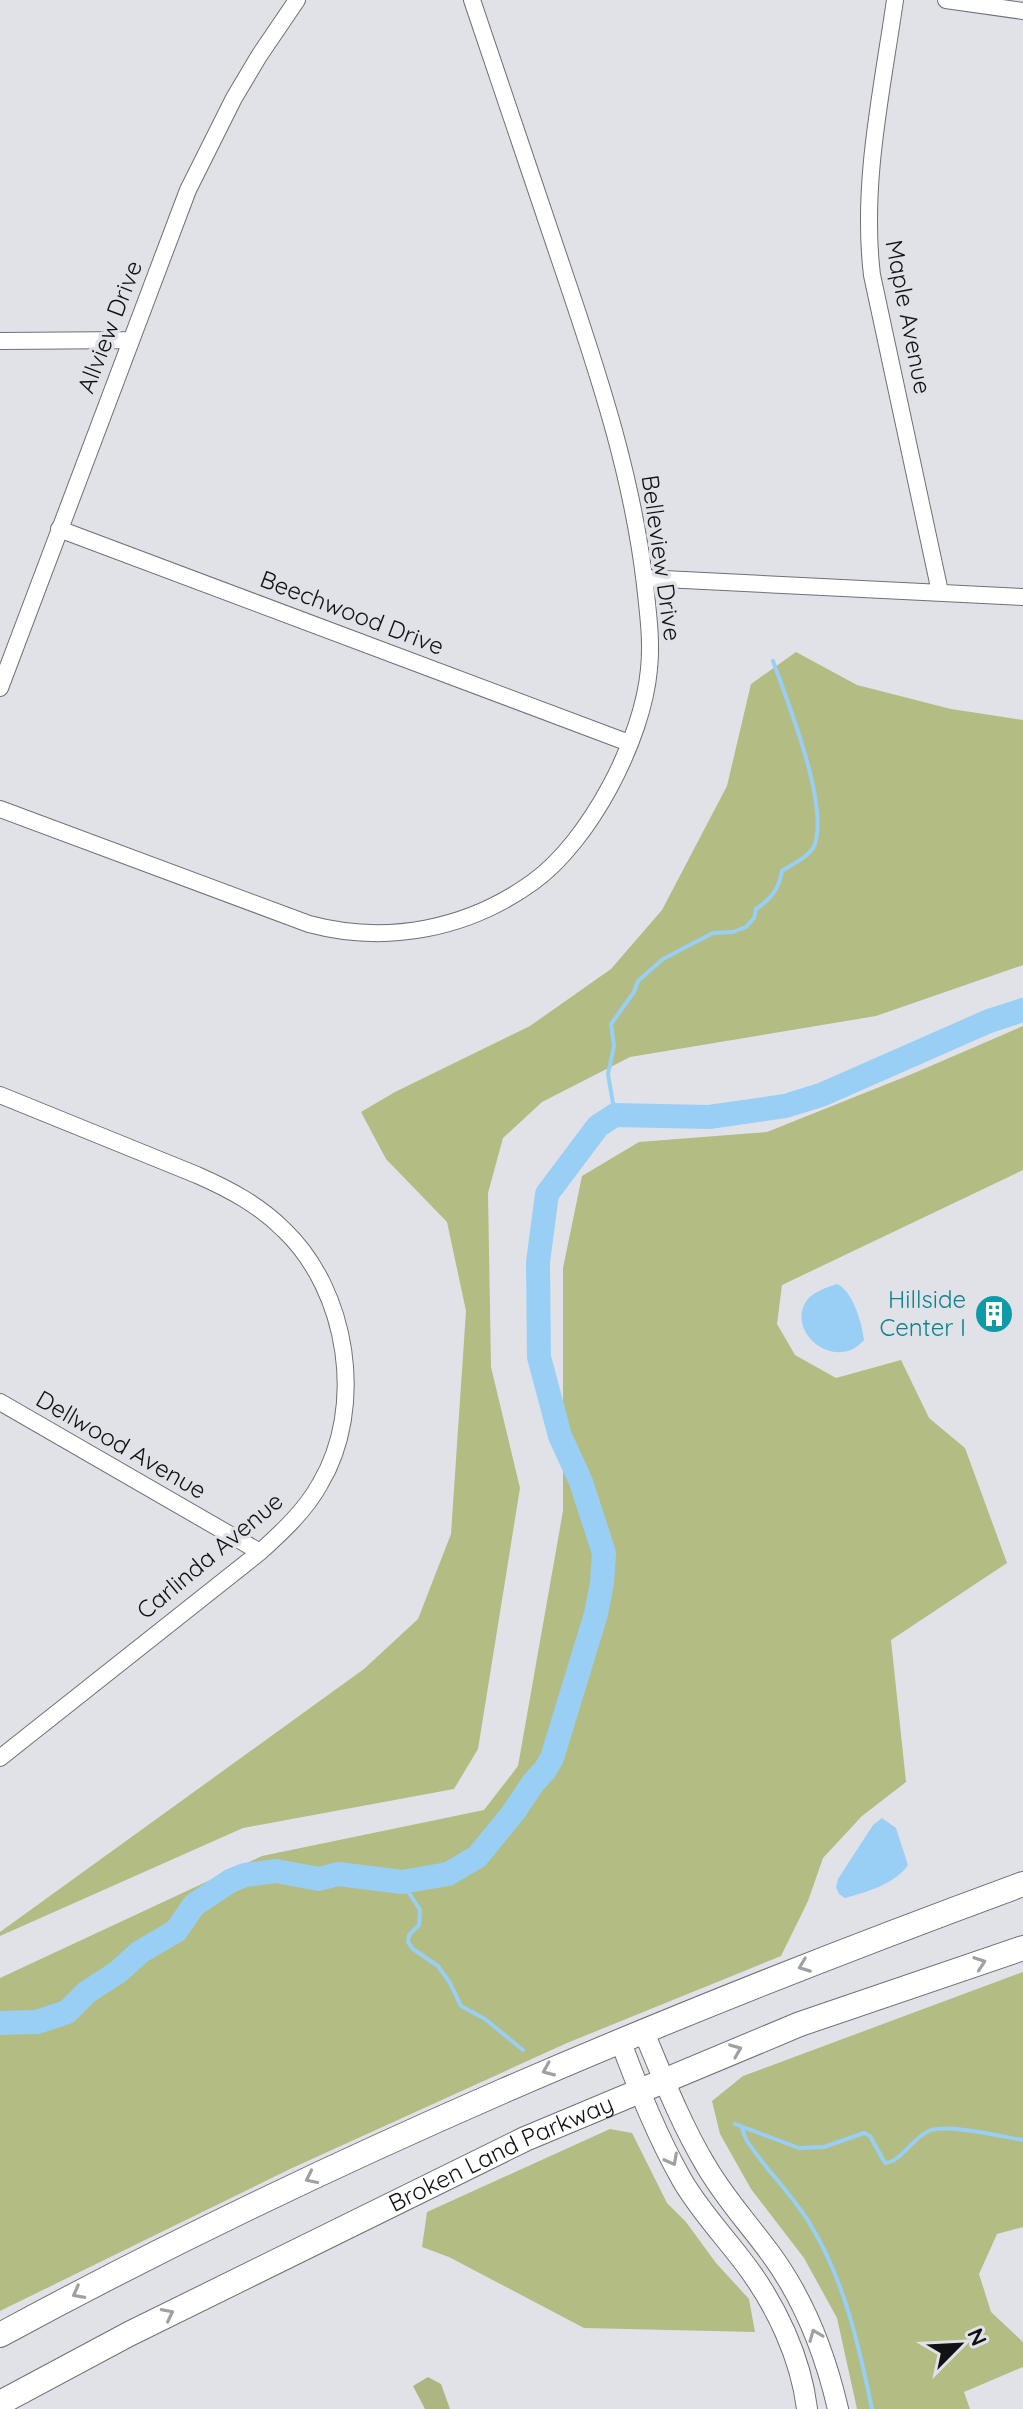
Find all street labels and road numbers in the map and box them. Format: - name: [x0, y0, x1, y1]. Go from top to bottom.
- street label: Maple Avenue: [879, 237, 939, 396]
- street label: Allview Drive: [70, 256, 148, 397]
- street label: Belleview Drive: [636, 473, 688, 643]
- street label: Beechwood Drive: [256, 563, 449, 661]
- street label: Dellwood Avenue: [31, 1383, 212, 1505]
- street label: Carlinda Avenue: [130, 1485, 289, 1625]
- street label: Broken Land Parkway: [383, 2088, 618, 2218]

